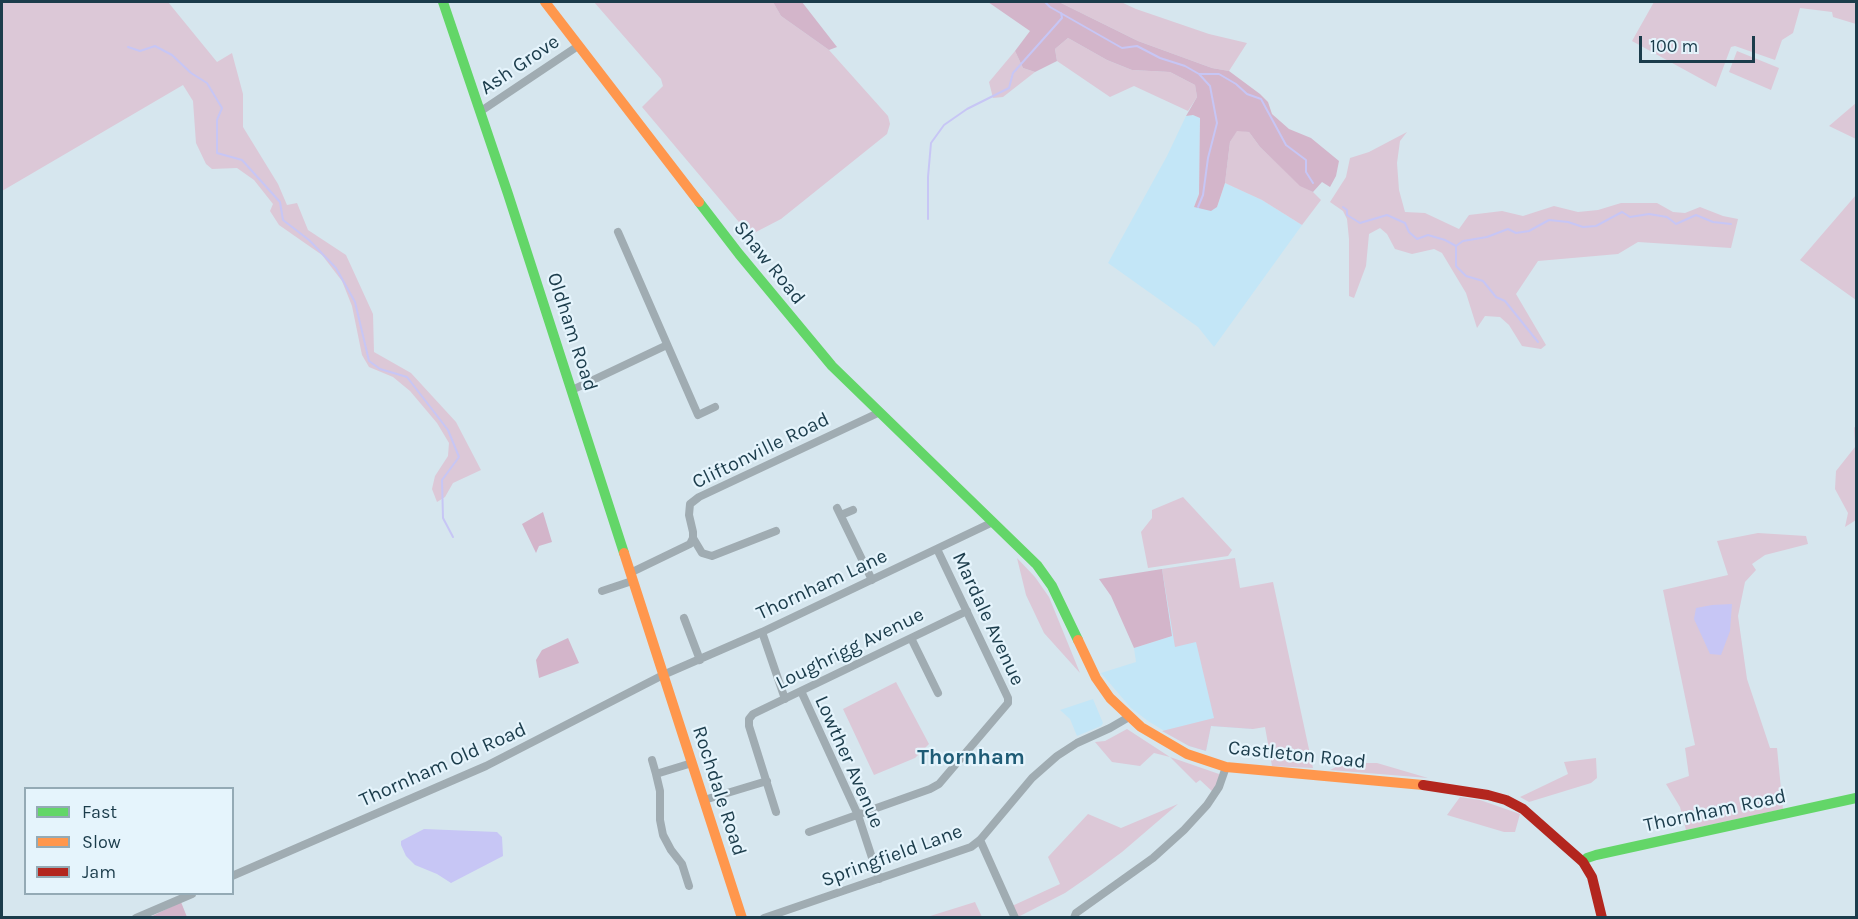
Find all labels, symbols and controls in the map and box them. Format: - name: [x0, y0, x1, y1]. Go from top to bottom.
- scale bar: [1642, 24, 1758, 62]
- street label: Ash Grove: [476, 30, 564, 100]
- text: 100 m: [1650, 35, 1698, 57]
- street label: Shaw Road: [728, 216, 810, 310]
- street label: Oldham Road: [542, 270, 602, 394]
- street label: Cliftonville Road: [689, 407, 833, 495]
- street label: Thornham Lane: [753, 544, 891, 626]
- street label: Mardale Avenue: [947, 548, 1029, 690]
- street label: Loughrigg Avenue: [772, 603, 928, 695]
- street label: Lowther Avenue: [809, 692, 889, 832]
- street label: Thornham Old Road: [356, 717, 530, 813]
- street label: Rochdale Road: [687, 723, 751, 859]
- street label: Castleton Road: [1227, 736, 1367, 774]
- district label: Thornham: [917, 745, 1025, 771]
- street label: Thornham Road: [1642, 784, 1788, 838]
- legend: [24, 787, 234, 895]
- text: Fast: [82, 801, 117, 823]
- street label: Springfield Lane: [818, 819, 966, 893]
- text: Slow: [82, 831, 121, 853]
- text: Jam: [82, 861, 116, 883]

